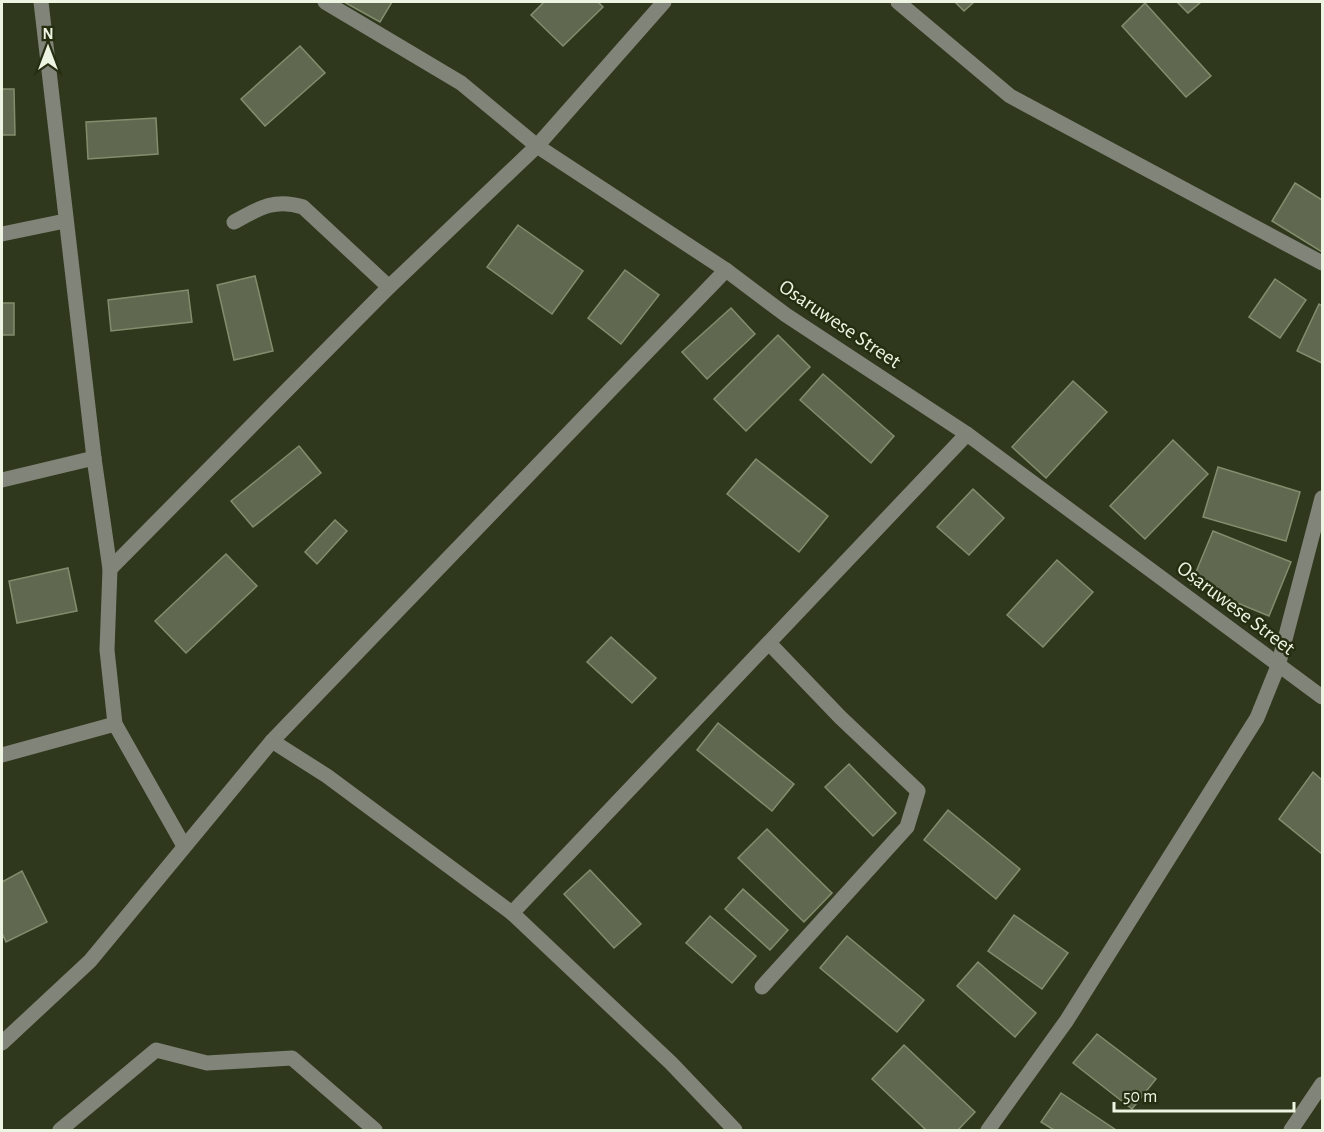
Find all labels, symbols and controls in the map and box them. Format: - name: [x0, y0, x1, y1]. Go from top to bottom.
- north arrow: [18, 18, 78, 78]
- text: N: [42, 26, 54, 42]
- street label: Osaruwese Street: [775, 276, 905, 372]
- street label: Osaruwese Street: [1173, 557, 1299, 659]
- scale bar: [1114, 1075, 1294, 1113]
- text: 50 m: [1123, 1088, 1157, 1106]

